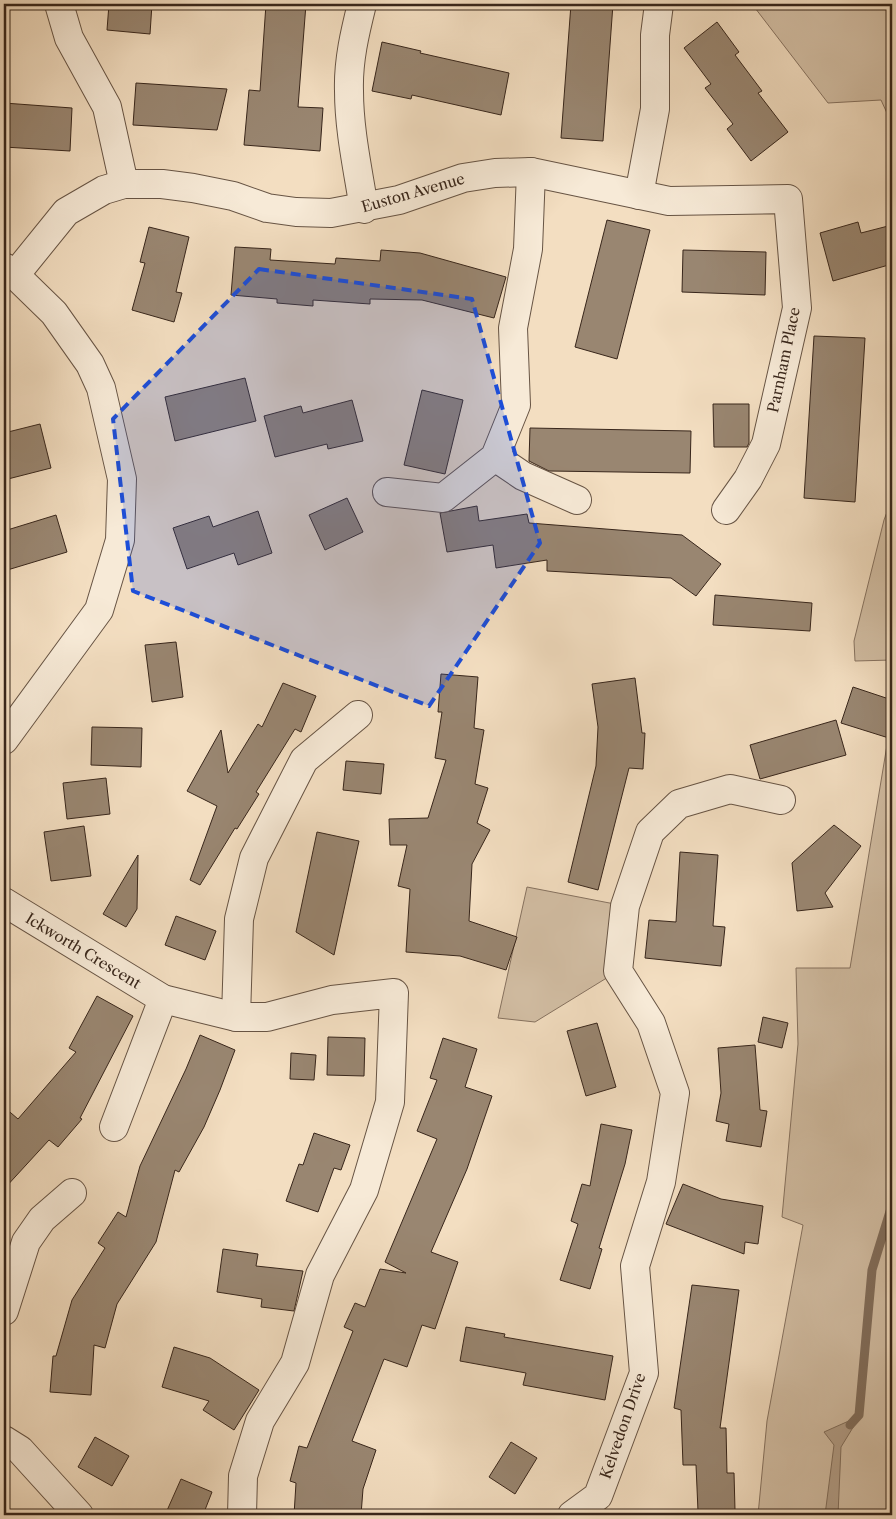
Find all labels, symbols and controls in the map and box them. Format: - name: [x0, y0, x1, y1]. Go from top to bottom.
- street label: Euston Avenue: [359, 169, 467, 216]
- street label: Parnham Place: [763, 306, 804, 414]
- street label: Ickworth Crescent: [22, 909, 145, 993]
- street label: Kelvedon Drive: [596, 1370, 650, 1481]

